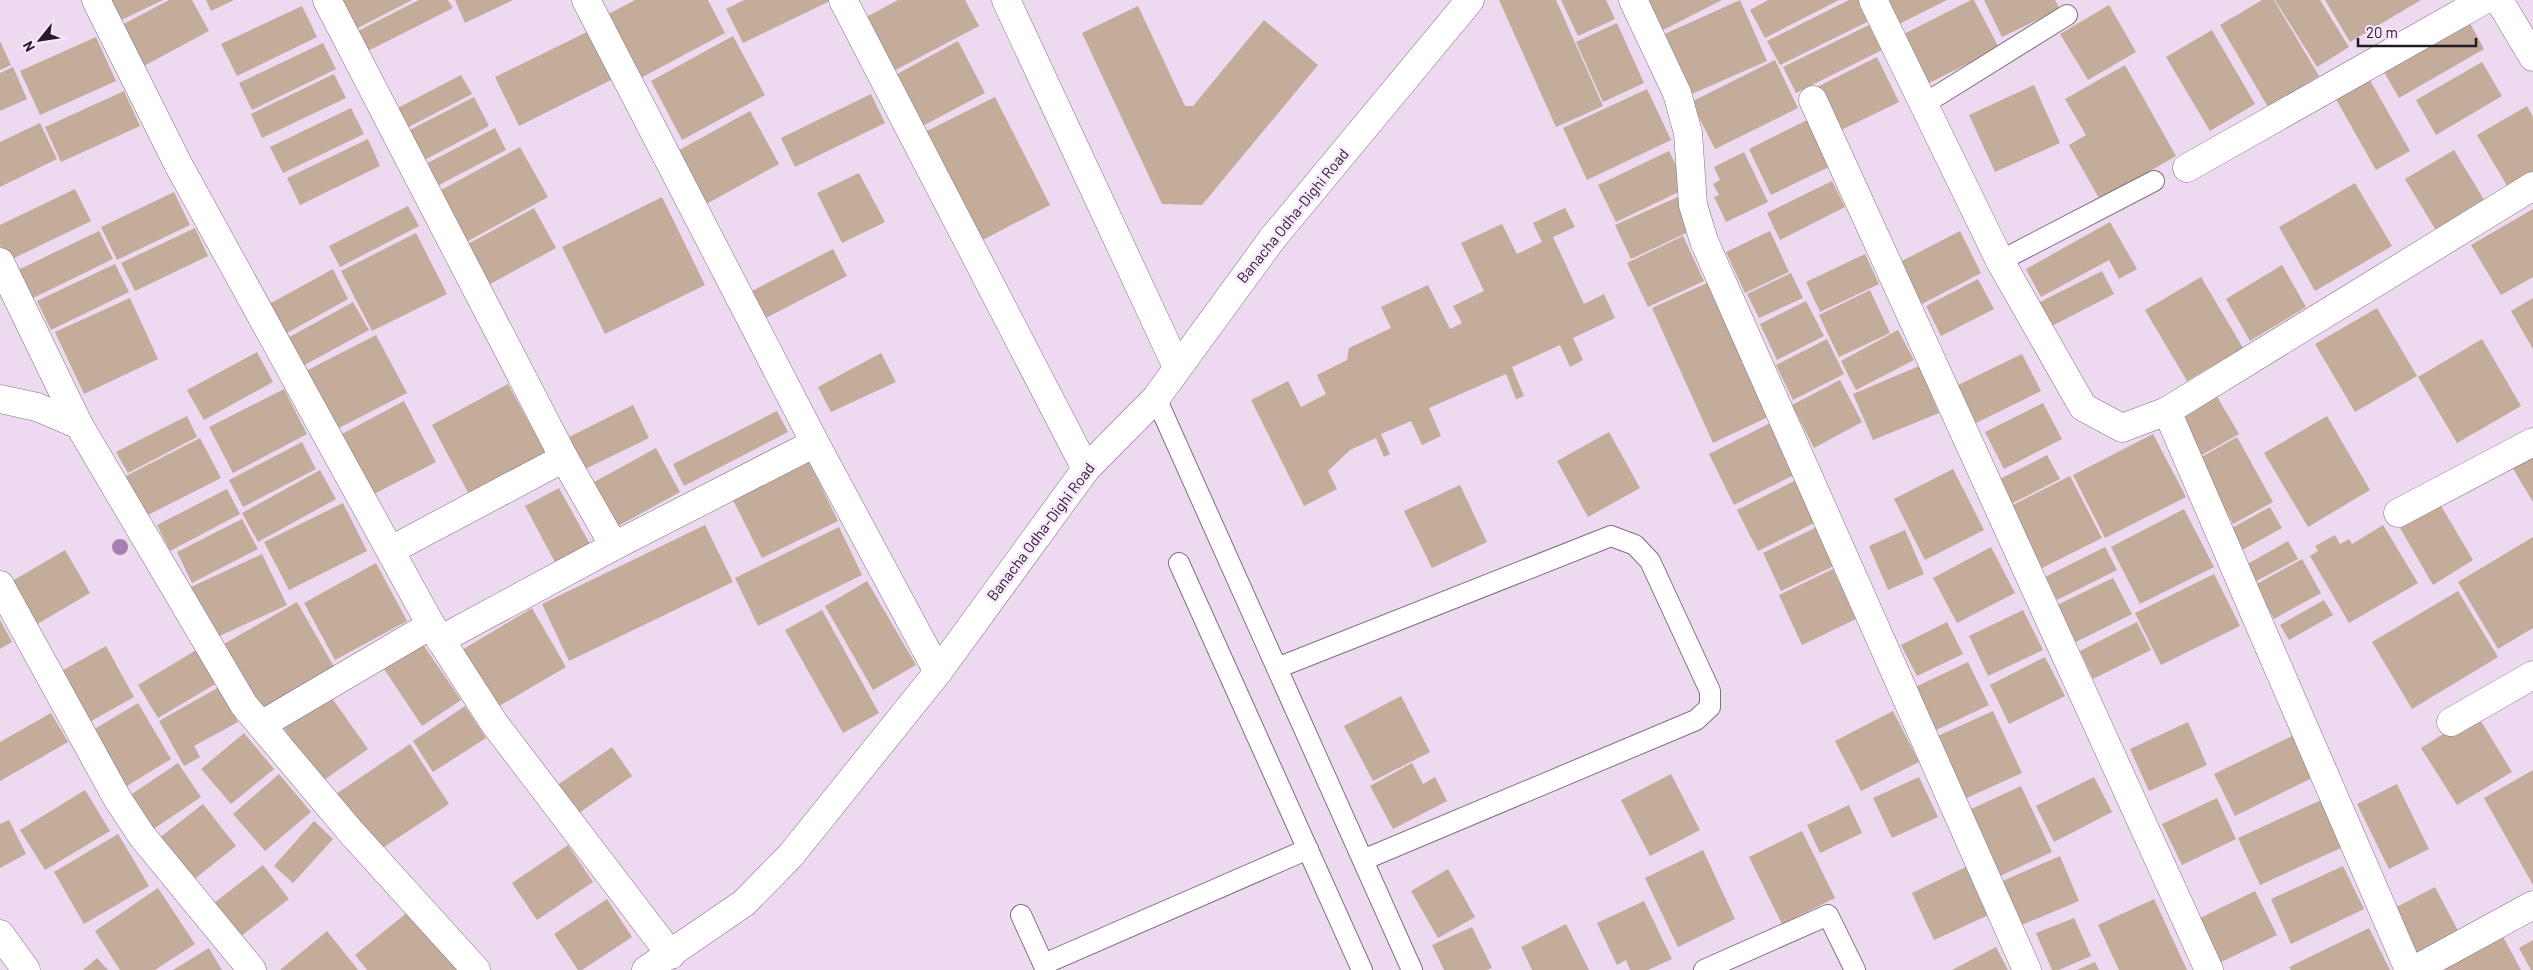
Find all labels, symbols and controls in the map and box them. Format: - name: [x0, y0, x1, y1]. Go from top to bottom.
- north arrow: [15, 15, 65, 65]
- scale bar: [2358, 15, 2476, 47]
- text: 20 m: [2366, 23, 2398, 41]
- text: N: [19, 38, 38, 55]
- street label: Banacha Odha-Dighi Road: [1232, 145, 1352, 286]
- street label: Banacha Odha-Dighi Road: [983, 459, 1098, 604]

